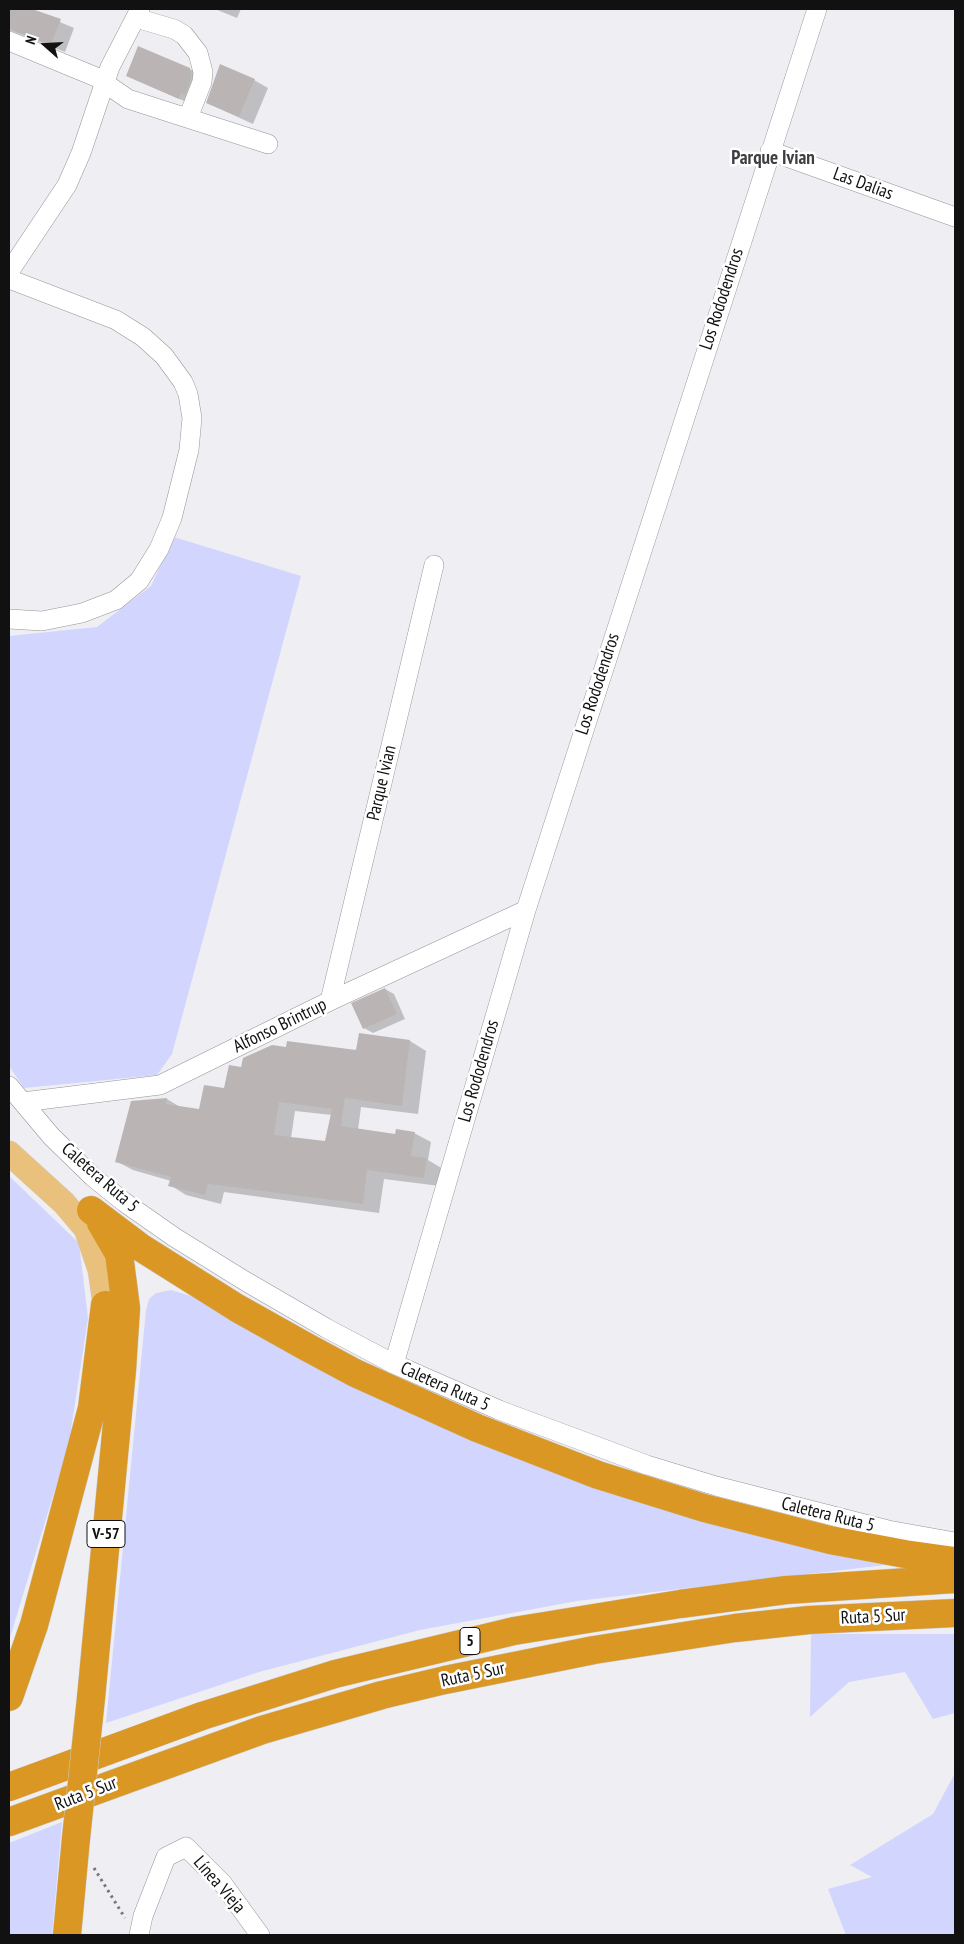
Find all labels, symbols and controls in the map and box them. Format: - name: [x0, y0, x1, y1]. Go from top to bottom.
- north arrow: [20, 20, 70, 70]
- text: N: [21, 34, 41, 47]
- district label: Parque Ivian: [731, 148, 815, 170]
- street label: Las Dalias: [830, 163, 896, 205]
- street label: Los Rododendros: [695, 246, 749, 352]
- street label: Los Rododendros: [571, 631, 625, 737]
- street label: Parque Ivian: [363, 743, 401, 823]
- street label: Alfonso Brintrup: [230, 994, 330, 1058]
- street label: Los Rododendros: [454, 1017, 504, 1125]
- street label: Caletera Ruta 5: [57, 1139, 143, 1217]
- street label: Caletera Ruta 5: [397, 1358, 493, 1416]
- street label: Caletera Ruta 5: [779, 1493, 877, 1537]
- road number: V-57: [87, 1520, 125, 1548]
- street label: Ruta 5 Sur: [840, 1605, 906, 1629]
- road number: 5: [460, 1628, 480, 1654]
- street label: Ruta 5 Sur: [439, 1658, 507, 1692]
- street label: Ruta 5 Sur: [52, 1772, 120, 1816]
- street label: Línea Vieja: [188, 1852, 250, 1918]

